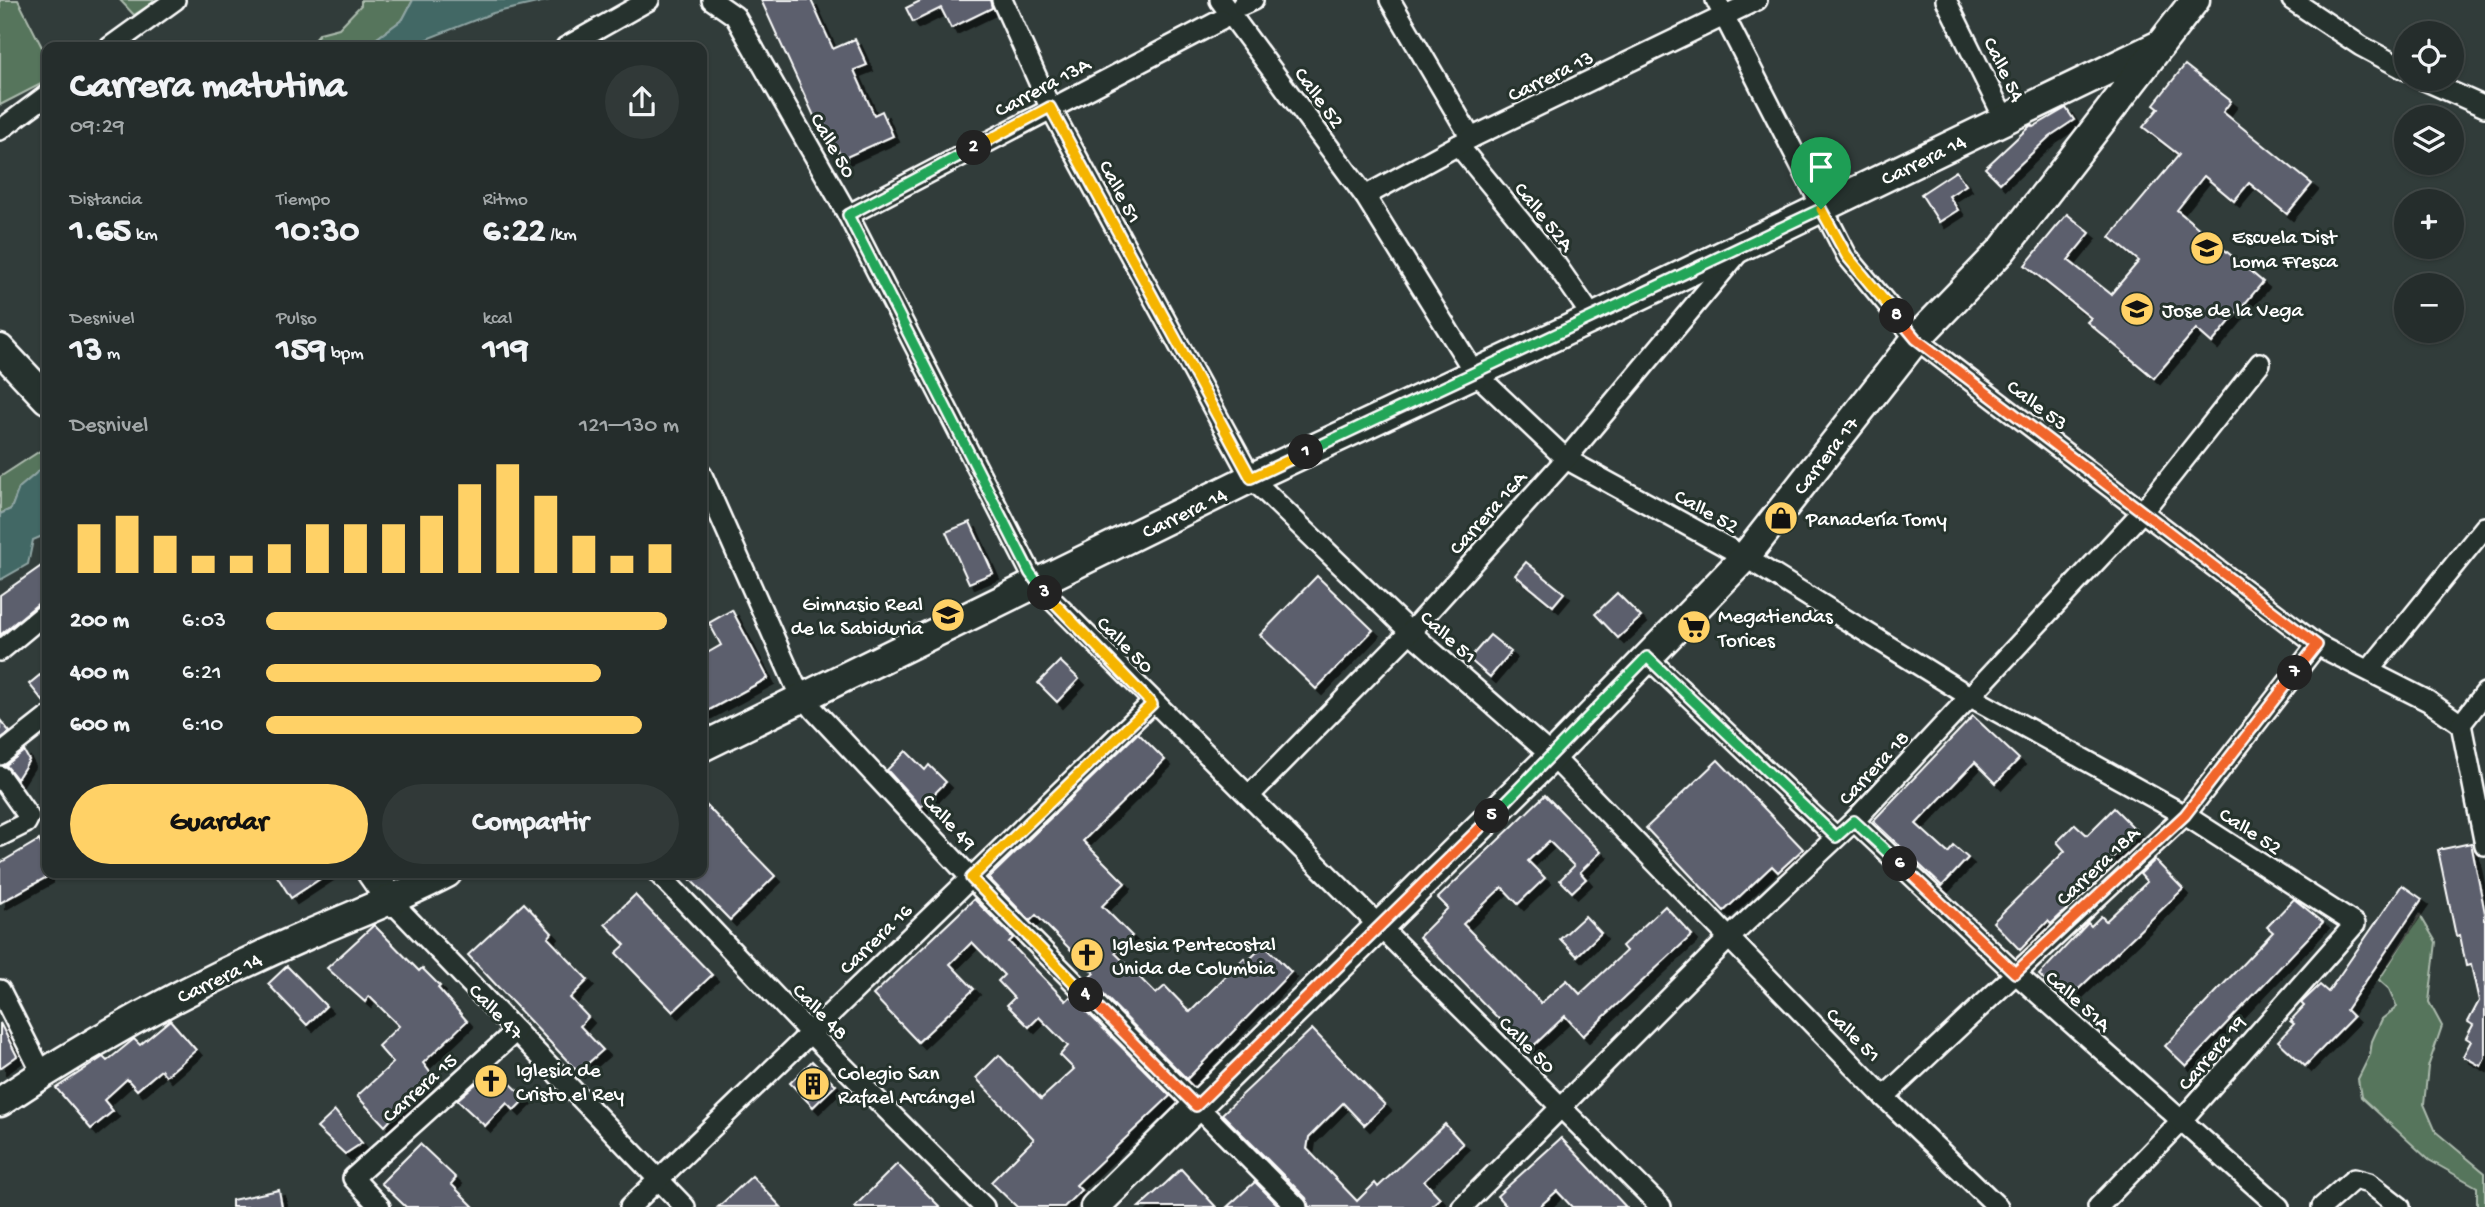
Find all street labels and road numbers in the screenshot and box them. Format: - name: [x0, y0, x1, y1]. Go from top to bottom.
- street label: Calle 54: [1975, 34, 2028, 107]
- street label: Carrera 13: [1505, 47, 1598, 110]
- street label: Carrera 13A: [992, 53, 1097, 125]
- street label: Calle 52: [1287, 64, 1348, 134]
- street label: Calle 50: [802, 110, 860, 184]
- street label: Carrera 14: [1878, 131, 1971, 193]
- street label: Calle 51: [1091, 157, 1145, 228]
- street label: Calle 52A: [1507, 179, 1579, 259]
- street label: Calle 53: [2000, 376, 2071, 438]
- street label: Carrera 17: [1790, 412, 1867, 501]
- street label: Carrera 16A: [1445, 466, 1535, 561]
- street label: Carrera 14: [1139, 484, 1232, 546]
- street label: Calle 52: [1669, 485, 1742, 541]
- street label: Calle 51: [1413, 607, 1480, 671]
- street label: Calle 50: [1090, 613, 1158, 680]
- street label: Carrera 18: [1835, 727, 1916, 812]
- street label: Calle 49: [915, 790, 980, 857]
- street label: Calle 52: [2213, 804, 2285, 862]
- street label: Carrera 18A: [2052, 821, 2148, 913]
- street label: Carrera 16: [836, 899, 919, 981]
- street label: Carrera 14: [174, 949, 267, 1011]
- street label: Calle 51A: [2039, 967, 2116, 1040]
- street label: Calle 47: [462, 980, 528, 1048]
- street label: Calle 48: [785, 980, 852, 1047]
- street label: Calle 51: [1819, 1004, 1884, 1069]
- street label: Carrera 19: [2174, 1011, 2254, 1097]
- street label: Calle 50: [1492, 1013, 1560, 1080]
- street label: Carrera 15: [379, 1049, 464, 1130]

